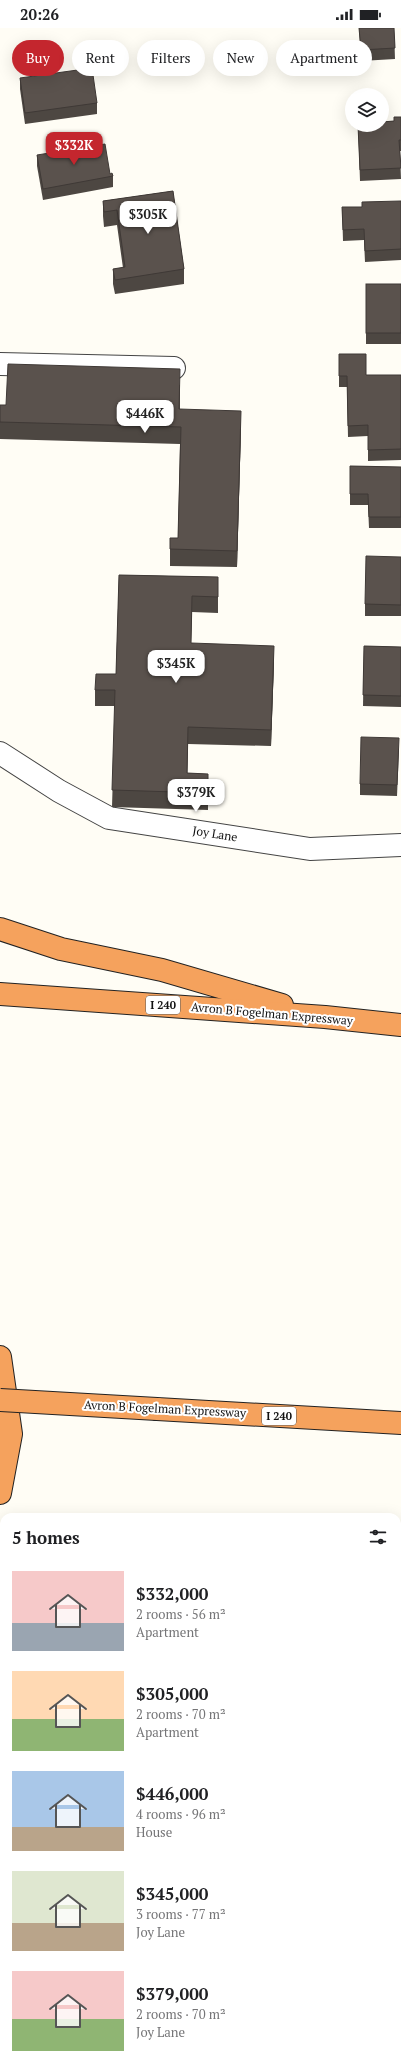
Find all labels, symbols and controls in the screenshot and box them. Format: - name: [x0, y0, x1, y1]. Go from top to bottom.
- text: 20:26: [20, 4, 59, 24]
- chip: Buy: [12, 40, 64, 76]
- chip: Rent: [72, 40, 129, 76]
- chip: Filters: [137, 40, 205, 76]
- chip: New: [213, 40, 268, 76]
- chip: Apartment: [276, 40, 372, 76]
- map controls: [345, 88, 389, 132]
- button: layers: [345, 88, 389, 132]
- pin: $332K: [46, 132, 102, 166]
- text: $332K: [55, 136, 93, 154]
- pin: $305K: [120, 201, 176, 235]
- text: $305K: [129, 205, 167, 223]
- pin: $446K: [117, 400, 173, 434]
- text: $446K: [126, 404, 164, 422]
- pin: $345K: [148, 650, 204, 684]
- text: $345K: [157, 654, 195, 672]
- pin: $379K: [168, 779, 224, 813]
- text: $379K: [177, 783, 215, 801]
- street label: Joy Lane: [192, 823, 239, 844]
- road number: I 240: [146, 996, 180, 1014]
- street label: Avron B Fogelman Expressway: [190, 999, 355, 1028]
- street label: Avron B Fogelman Expressway: [84, 1397, 247, 1420]
- road number: I 240: [262, 1407, 296, 1425]
- text: 5 homes: [12, 1526, 80, 1549]
- icon: filters: [367, 1526, 389, 1548]
- text: $332,000: [136, 1582, 208, 1605]
- icon: home: [44, 1587, 92, 1635]
- text: 2 rooms · 56 m²: [136, 1605, 226, 1623]
- text: Apartment: [136, 1623, 199, 1641]
- text: $305,000: [136, 1682, 208, 1705]
- icon: home: [44, 1687, 92, 1735]
- text: 2 rooms · 70 m²: [136, 1705, 226, 1723]
- text: Apartment: [136, 1723, 199, 1741]
- text: $446,000: [136, 1782, 208, 1805]
- icon: home: [44, 1787, 92, 1835]
- text: 4 rooms · 96 m²: [136, 1805, 226, 1823]
- text: House: [136, 1823, 172, 1841]
- text: $345,000: [136, 1882, 208, 1905]
- icon: home: [44, 1887, 92, 1935]
- text: 3 rooms · 77 m²: [136, 1905, 226, 1923]
- text: Joy Lane: [136, 1923, 185, 1941]
- text: $379,000: [136, 1982, 208, 2005]
- icon: home: [44, 1987, 92, 2035]
- text: 2 rooms · 70 m²: [136, 2005, 226, 2023]
- text: Joy Lane: [136, 2023, 185, 2041]

